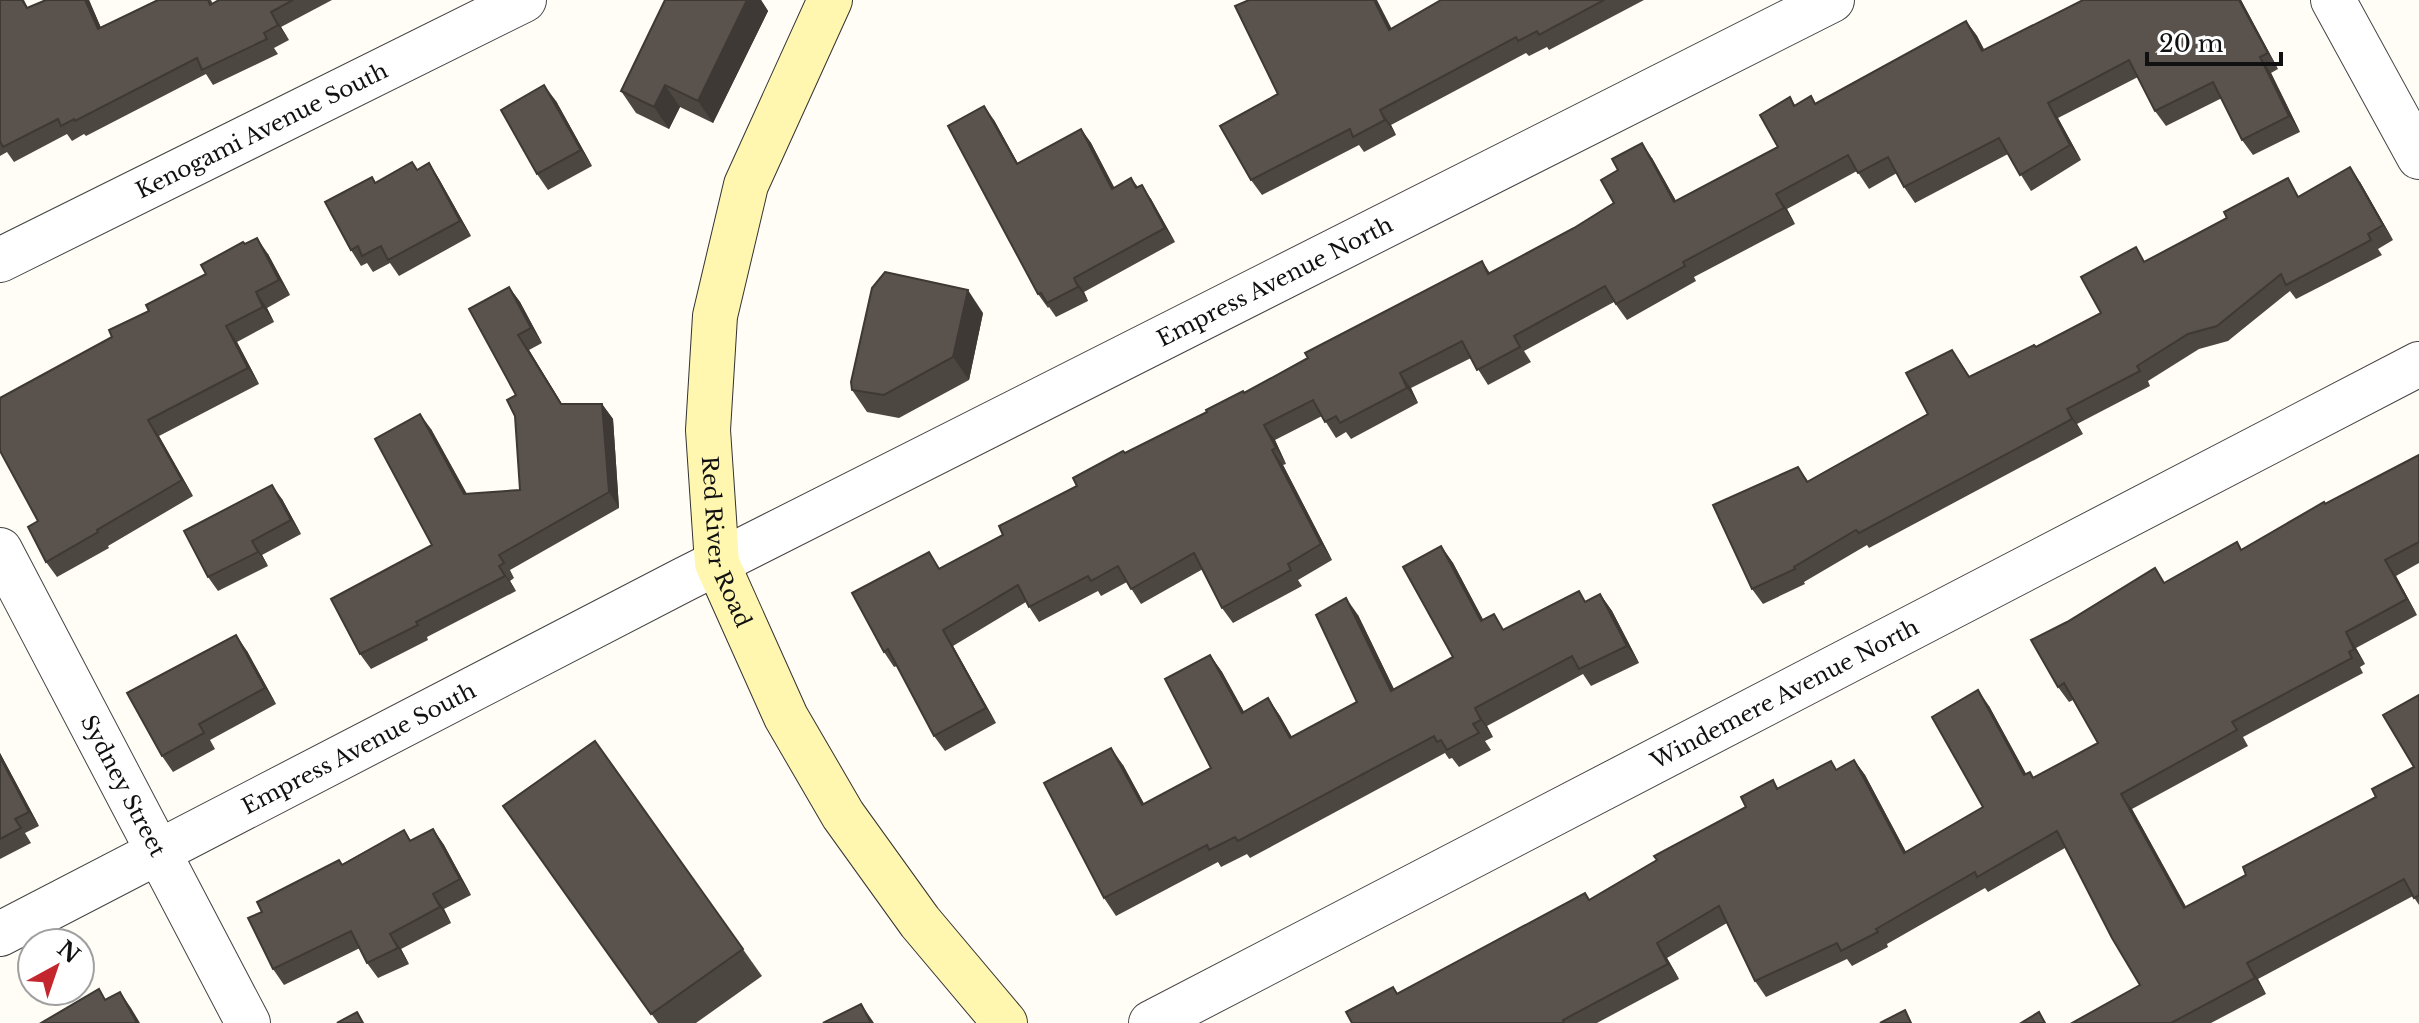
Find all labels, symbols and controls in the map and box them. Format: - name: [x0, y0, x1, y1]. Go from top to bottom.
- scale bar: [2147, 16, 2281, 66]
- text: 20 m: [2159, 29, 2224, 58]
- street label: Kenogami Avenue South: [131, 56, 392, 204]
- street label: Empress Avenue North: [1152, 211, 1397, 352]
- street label: Red River Road: [696, 455, 757, 631]
- street label: Windemere Avenue North: [1645, 613, 1923, 775]
- street label: Empress Avenue South: [237, 676, 480, 820]
- street label: Sydney Street: [75, 710, 172, 861]
- north arrow: [16, 927, 96, 1007]
- text: N: [52, 935, 85, 969]

